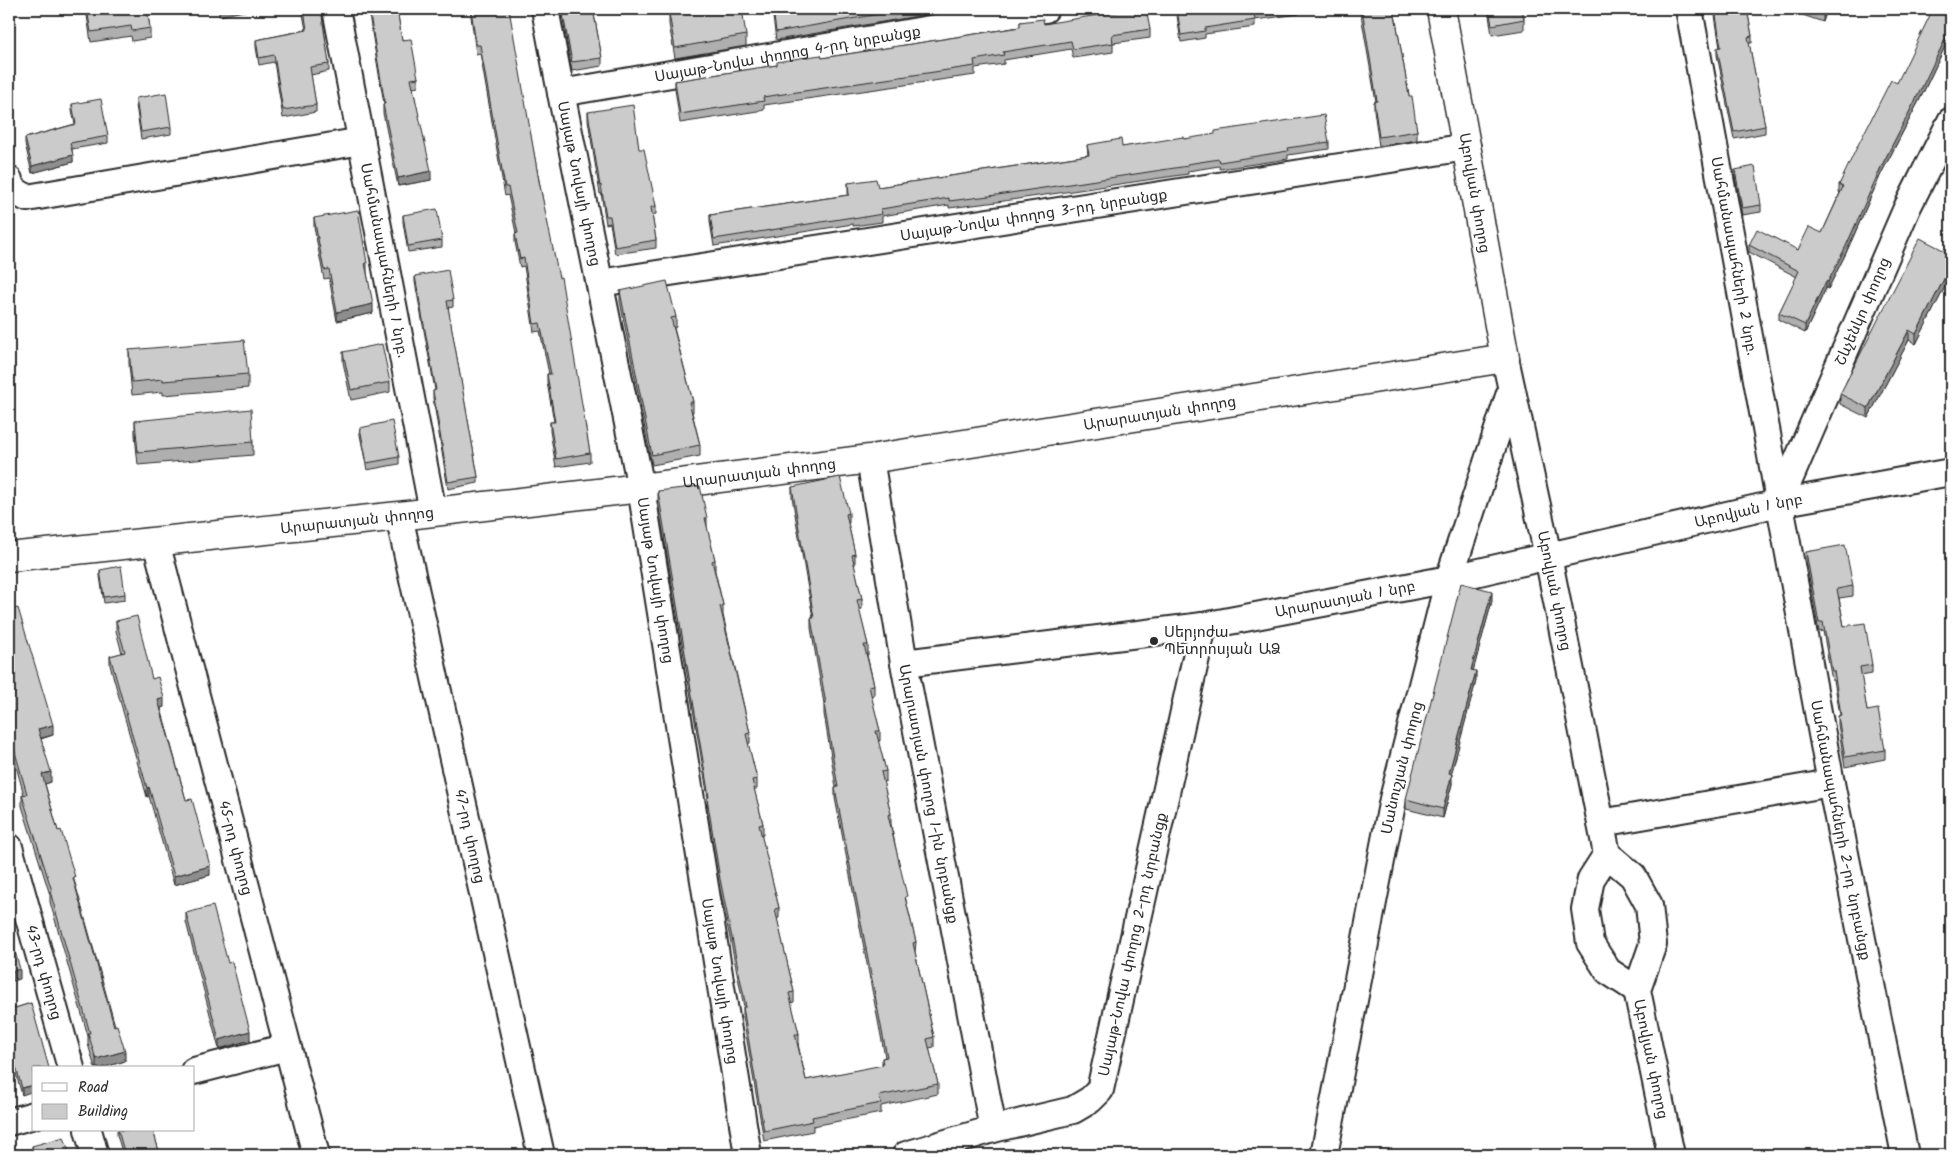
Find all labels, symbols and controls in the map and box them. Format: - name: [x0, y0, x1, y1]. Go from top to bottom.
- street label: Սայաթ-Նովա փողոց 4-րդ նրբանցք: [653, 20, 923, 90]
- street label: Սայաթ Նովայի փողոց: [550, 99, 607, 269]
- street label: Աբովյան փողոց: [1452, 131, 1496, 255]
- street label: Սահմանապահների 2 նրբ.: [1703, 155, 1763, 358]
- street label: Սահմանապահների 1 նրբ.: [353, 161, 414, 360]
- street label: Սայաթ-Նովա փողոց 3-րդ նրբանցք: [899, 183, 1169, 249]
- street label: Շևչենկո փողոց: [1829, 254, 1897, 370]
- street label: Արարատյան փողոց: [1082, 390, 1238, 438]
- street label: Արարատյան փողոց: [681, 452, 837, 496]
- street label: Աբովյան 1 նրբ: [1692, 488, 1805, 535]
- street label: Սայաթ Նովայի փողոց: [630, 495, 680, 665]
- street label: Արարատյան փողոց: [279, 501, 435, 541]
- street label: Աբովյան փողոց: [1530, 529, 1578, 653]
- street label: Արարատյան 1 նրբ: [1273, 575, 1418, 625]
- place label: Սերյոժա Պետրոսյան ԱՁ: [1164, 621, 1281, 662]
- marker: Սերյոժա Պետրոսյան ԱՁ: [1148, 635, 1160, 647]
- street label: Արարատյան փողոց 1-ին նրբանցք: [891, 662, 965, 926]
- street label: Սահմանապահների 2-րդ նրբանցք: [1803, 698, 1877, 963]
- street label: Մանուշյան փողոց: [1375, 699, 1430, 837]
- street label: 47-րդ փողոց: [447, 787, 491, 886]
- street label: 45-րդ փողոց: [211, 798, 259, 898]
- street label: Սայաթ-Նովա փողոց 2-րդ նրբանցք: [1092, 810, 1174, 1079]
- street label: Սայաթ Նովայի փողոց: [694, 896, 744, 1066]
- street label: 43-րդ փողոց: [18, 922, 68, 1023]
- street label: Աբովյան փողոց: [1626, 997, 1674, 1122]
- legend: [32, 1066, 195, 1132]
- text: Road: [78, 1076, 109, 1100]
- text: Building: [78, 1100, 128, 1124]

